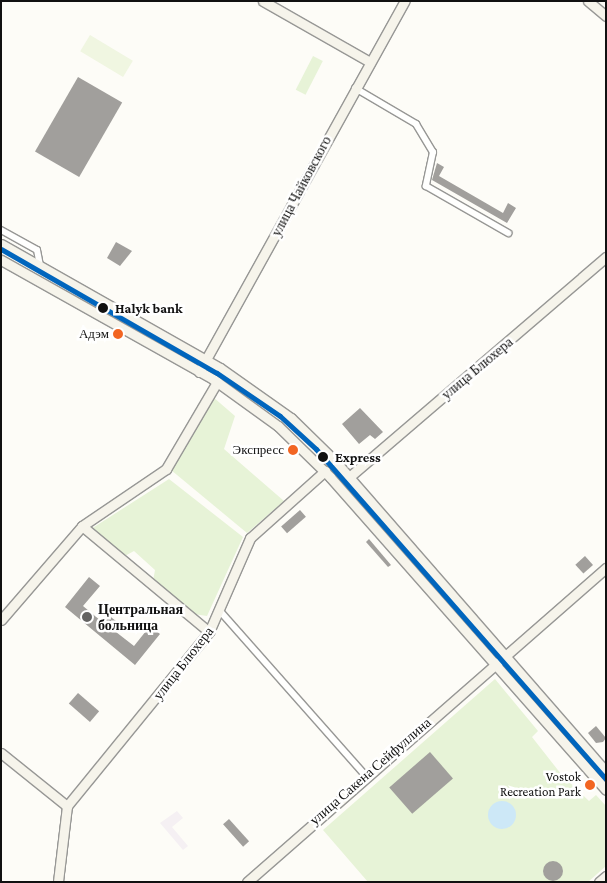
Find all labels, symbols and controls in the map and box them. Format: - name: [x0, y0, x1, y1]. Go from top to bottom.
- street label: улица Чайковского: [267, 133, 335, 239]
- marker: Halyk bank: [95, 300, 111, 316]
- place label: Halyk bank: [115, 300, 183, 316]
- place label: Адэм: [79, 326, 109, 342]
- marker: Адэм: [113, 329, 123, 339]
- street label: улица Блюхера: [438, 333, 516, 403]
- place label: Экспресс: [233, 442, 284, 458]
- marker: Экспресс: [288, 445, 298, 455]
- marker: Express: [315, 449, 331, 465]
- place label: Express: [335, 449, 381, 465]
- place label: Центральная больница: [98, 601, 183, 634]
- marker: Центральная больница: [80, 610, 94, 624]
- street label: улица Блюхера: [149, 623, 217, 703]
- street label: улица Сакена Сейфуллина: [306, 714, 434, 828]
- place label: Vostok Recreation Park: [500, 770, 581, 801]
- marker: Vostok Recreation Park: [585, 780, 595, 790]

